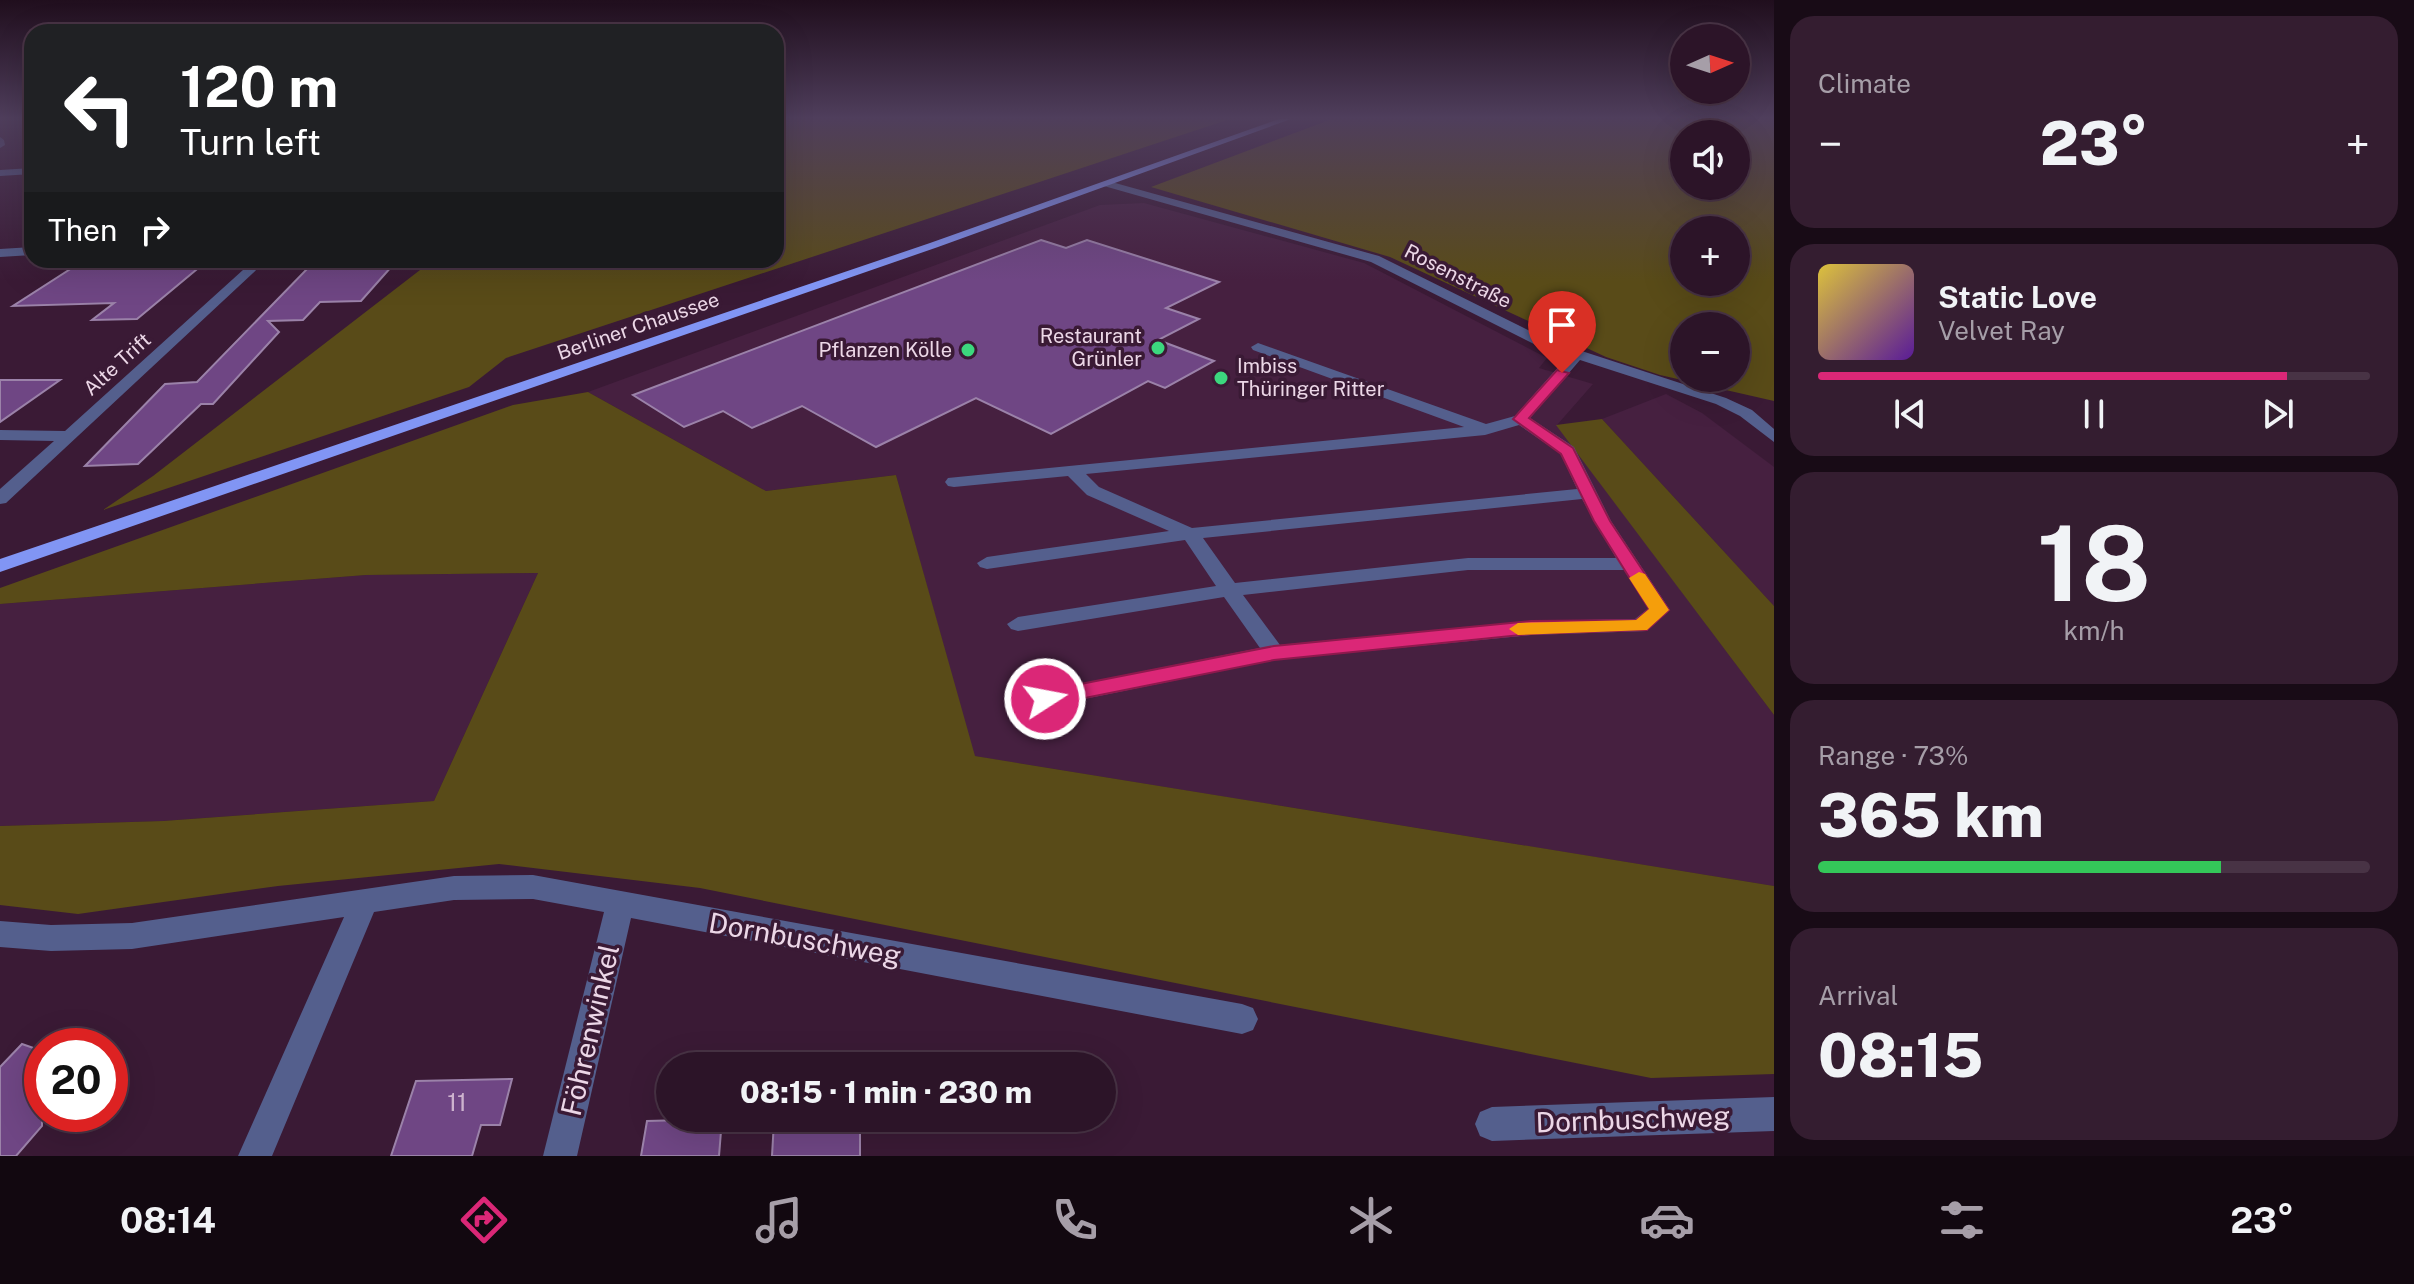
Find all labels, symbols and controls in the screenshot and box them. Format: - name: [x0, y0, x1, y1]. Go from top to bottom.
- north arrow: [1670, 24, 1750, 104]
- map controls: [1670, 24, 1750, 392]
- text: 120 m: [180, 54, 338, 120]
- icon: left: [48, 56, 152, 160]
- text: Climate: [1818, 68, 1911, 99]
- text: 23°: [2040, 108, 2148, 179]
- text: −: [1818, 118, 1842, 170]
- text: +: [2346, 118, 2370, 170]
- button: sound: [1670, 120, 1750, 200]
- text: Turn left: [180, 121, 321, 163]
- icon: right: [133, 208, 177, 252]
- text: Then: [48, 212, 117, 248]
- button: +: [1670, 216, 1750, 296]
- street label: Rosenstraße: [1401, 239, 1515, 313]
- text: Static Love: [1938, 279, 2097, 315]
- street label: Berliner Chaussee: [554, 287, 722, 365]
- pin: [1528, 291, 1596, 373]
- icon: arrive: [1540, 303, 1584, 347]
- button: −: [1670, 312, 1750, 392]
- text: Velvet Ray: [1938, 315, 2065, 346]
- place label: Restaurant Grünler: [1040, 324, 1142, 371]
- street label: Alte Trift: [78, 328, 156, 400]
- place label: Pflanzen Kölle: [818, 338, 952, 362]
- marker: Restaurant Grünler: [1149, 339, 1167, 357]
- marker: Pflanzen Kölle: [959, 341, 977, 359]
- place label: Imbiss Thüringer Ritter: [1237, 354, 1385, 401]
- marker: Imbiss Thüringer Ritter: [1212, 369, 1230, 387]
- icon: previous: [1888, 392, 1932, 436]
- icon: pause: [2072, 392, 2116, 436]
- icon: next: [2256, 392, 2300, 436]
- text: 18: [2037, 502, 2151, 624]
- text: km/h: [2063, 615, 2125, 646]
- position arrow: [1003, 657, 1087, 741]
- text: Range · 73%: [1818, 740, 1968, 771]
- text: 365 km: [1818, 780, 2044, 851]
- street label: Dornbuschweg: [706, 905, 904, 972]
- street label: Föhrenwinkel: [554, 941, 625, 1119]
- text: Arrival: [1818, 980, 1898, 1011]
- text: 08:15: [1818, 1020, 1983, 1091]
- speed limit sign: 20: [24, 1028, 128, 1132]
- text: 08:15 · 1 min · 230 m: [740, 1074, 1032, 1110]
- house number: 11: [447, 1088, 467, 1116]
- street label: Dornbuschweg: [1535, 1099, 1731, 1138]
- icon: directions: [456, 1192, 512, 1248]
- icon: music: [751, 1192, 807, 1248]
- icon: phone: [1047, 1192, 1103, 1248]
- icon: climate: [1343, 1192, 1399, 1248]
- icon: car: [1639, 1192, 1695, 1248]
- icon: filters: [1934, 1192, 1990, 1248]
- text: 08:14: [120, 1199, 216, 1241]
- text: 23°: [2230, 1199, 2294, 1241]

